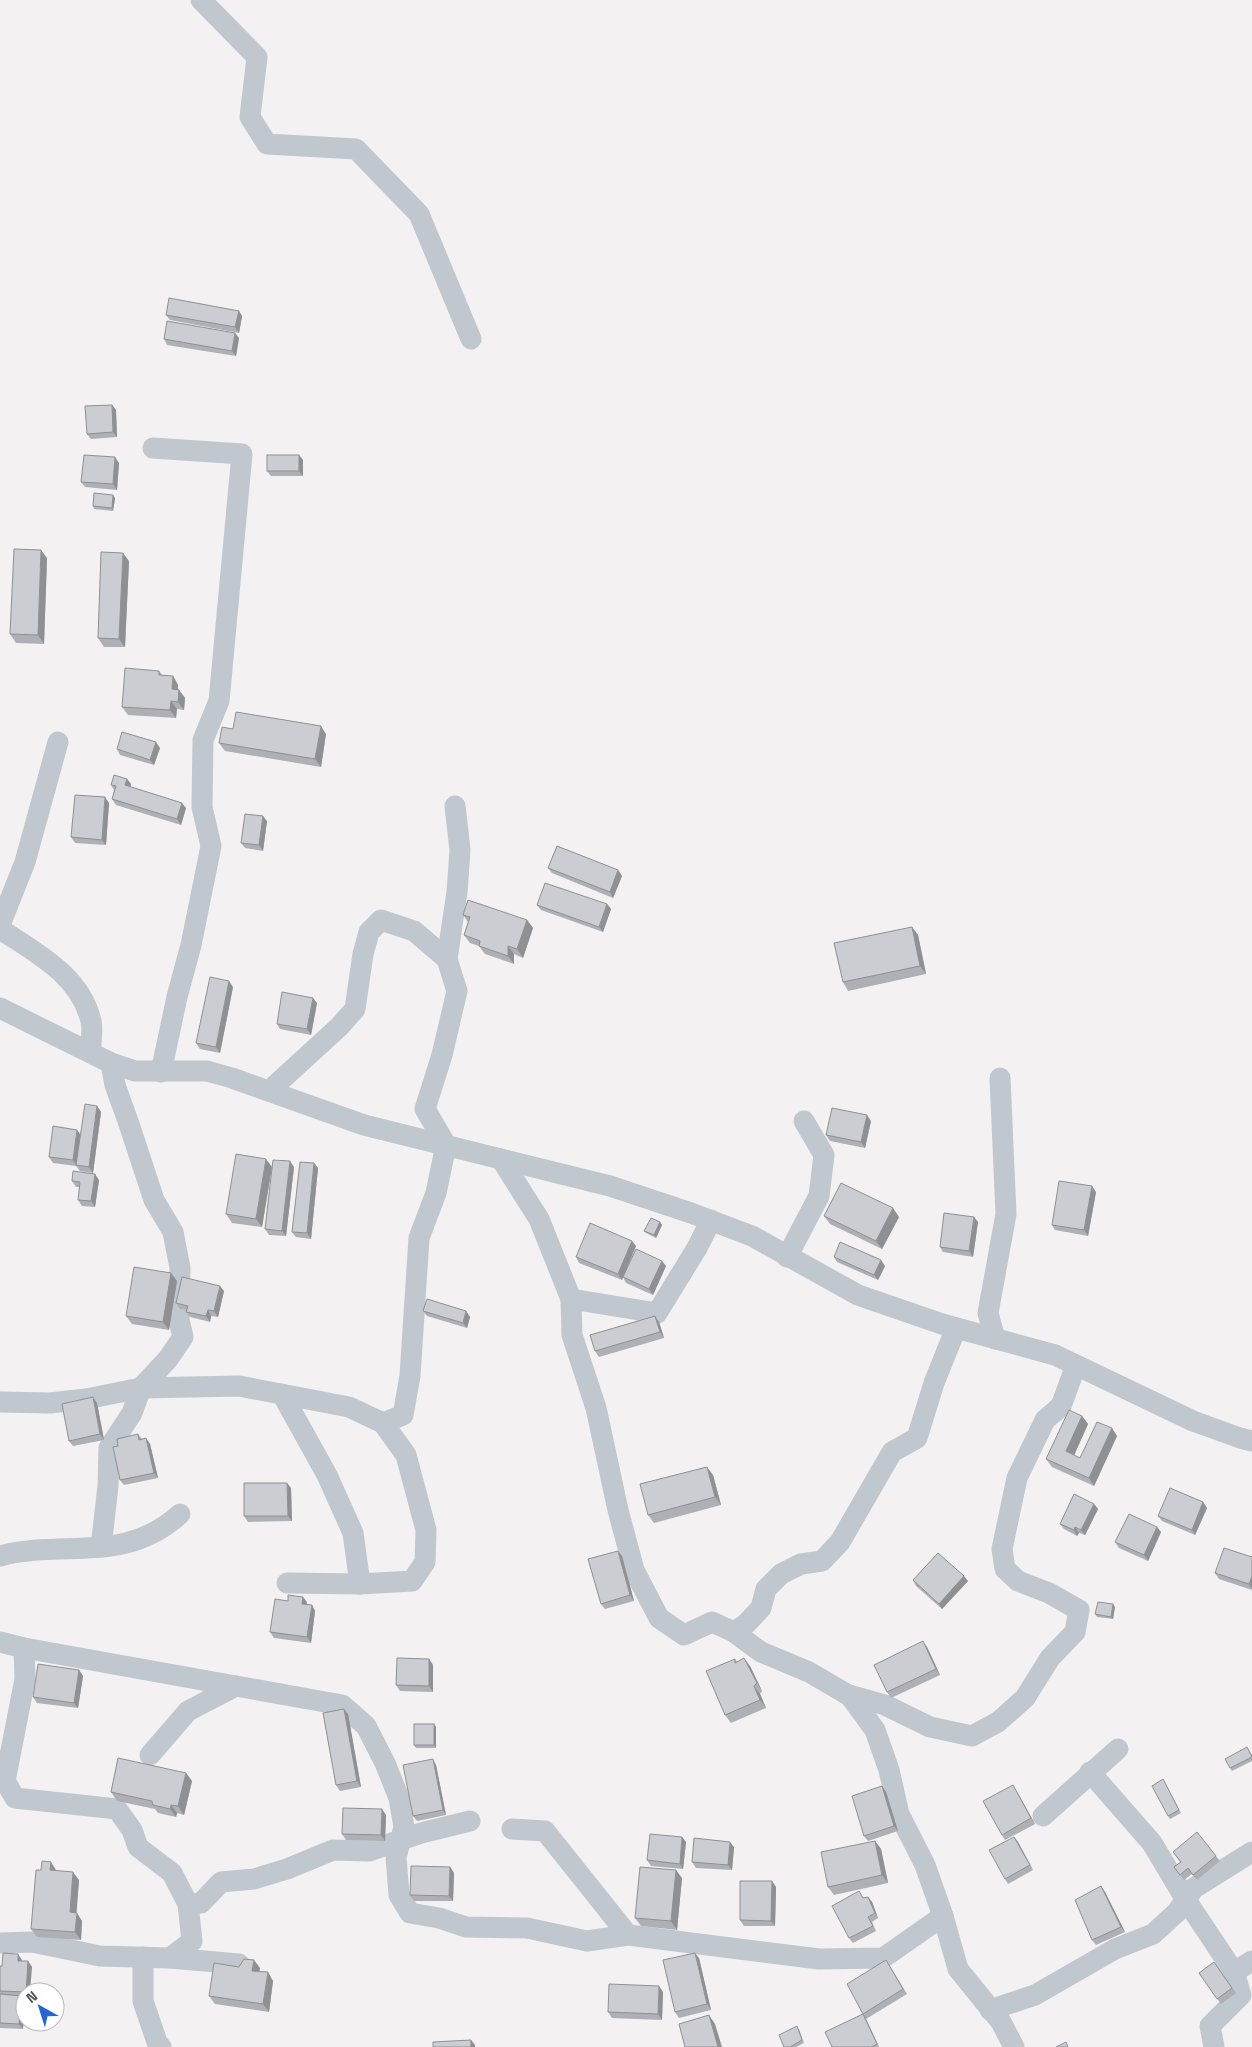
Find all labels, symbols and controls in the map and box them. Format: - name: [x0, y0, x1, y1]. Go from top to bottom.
- north arrow: [15, 1982, 65, 2032]
- text: N: [23, 1987, 41, 2007]

